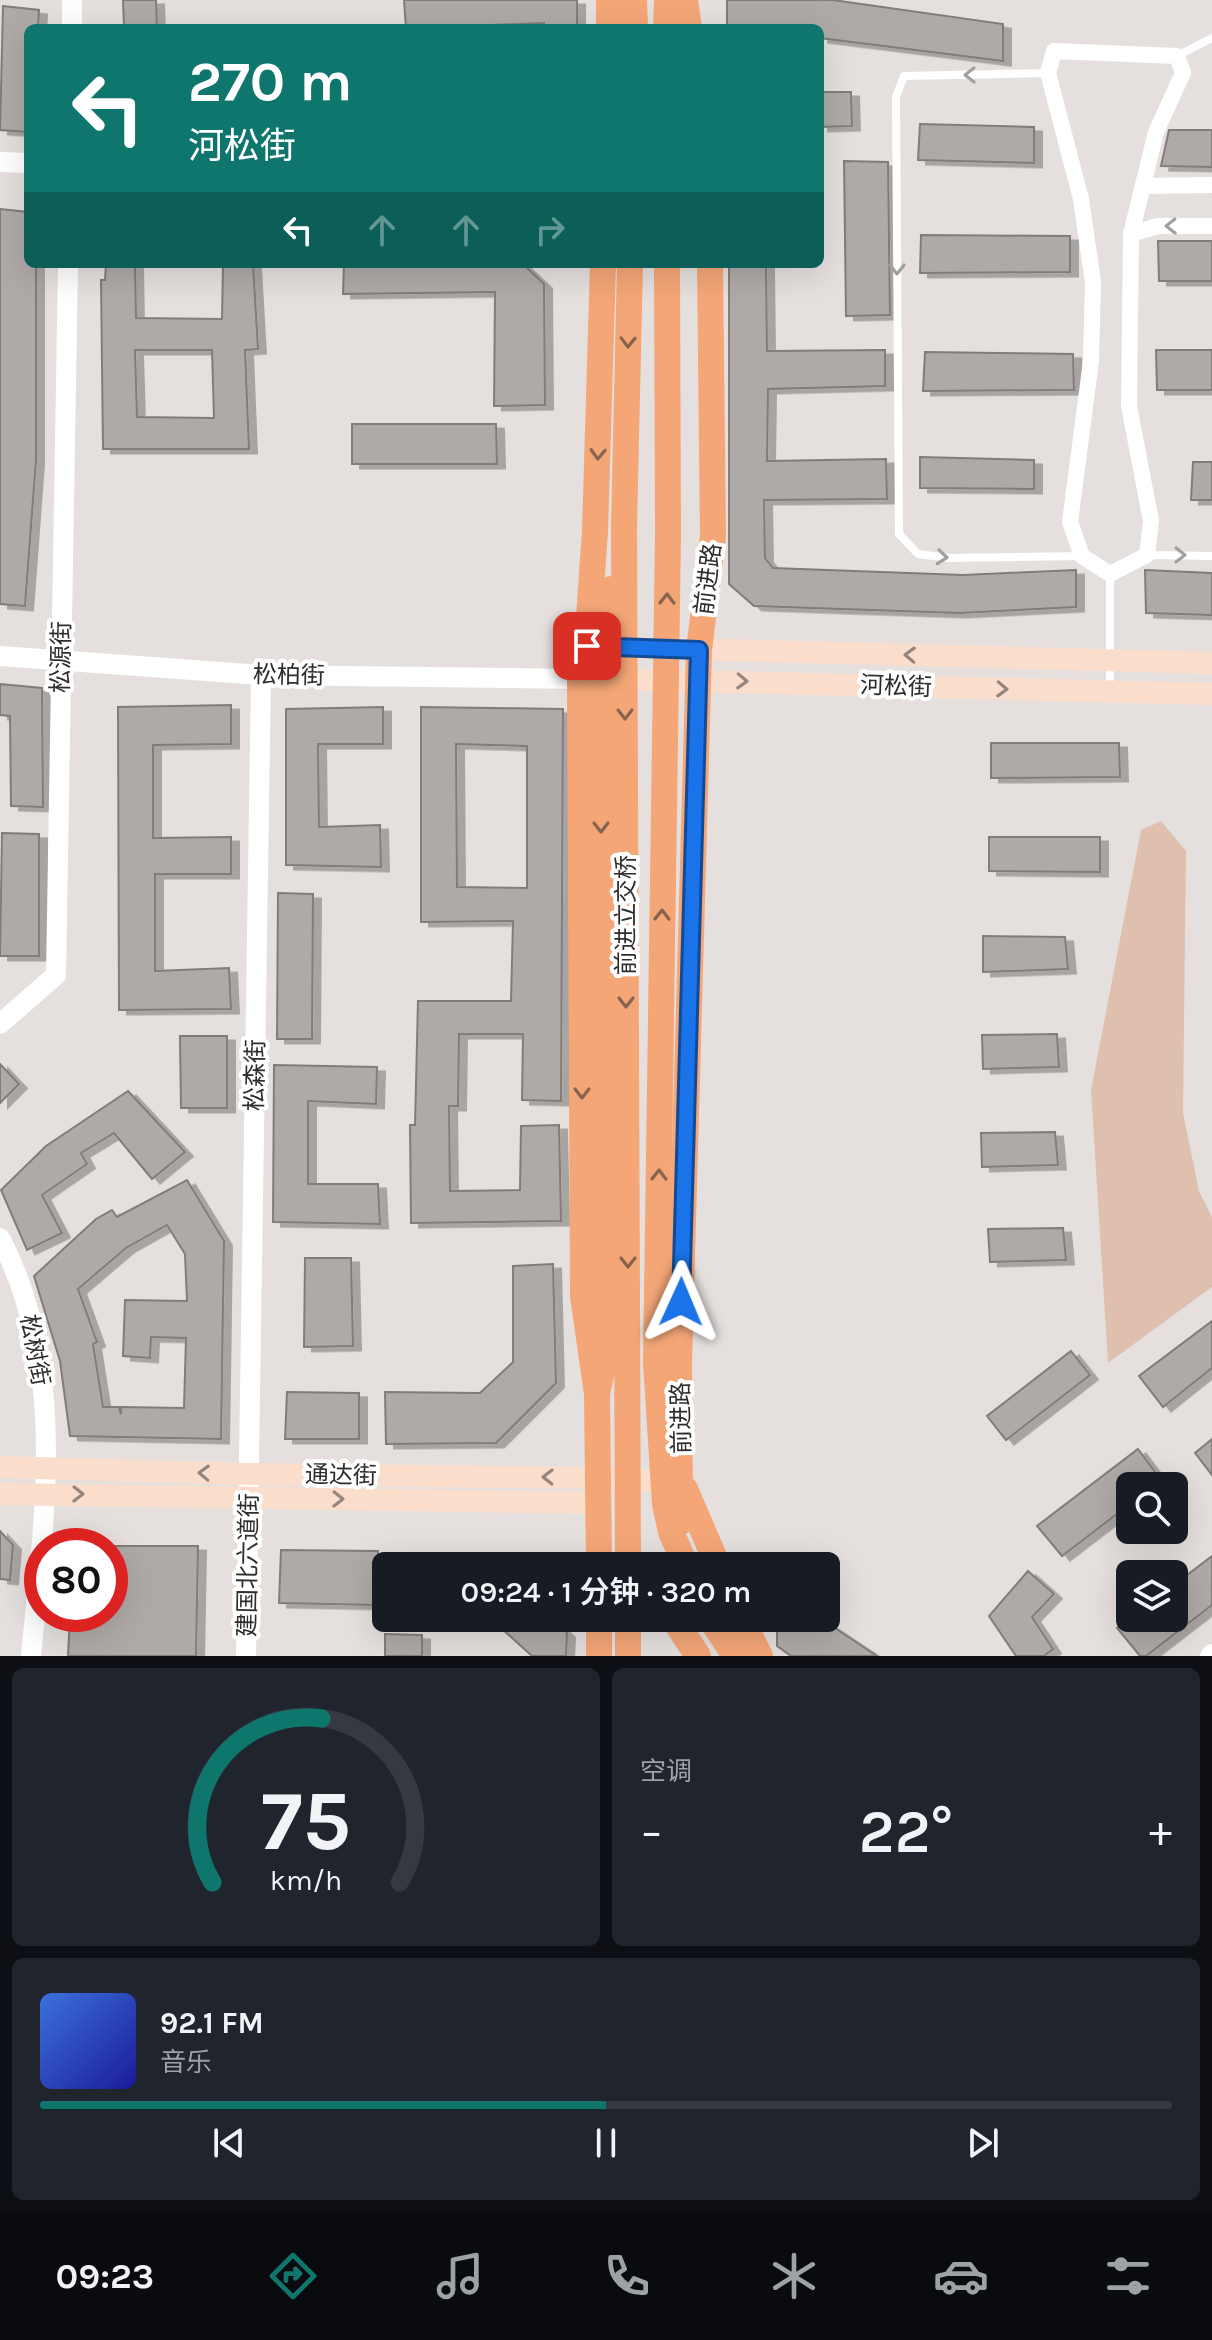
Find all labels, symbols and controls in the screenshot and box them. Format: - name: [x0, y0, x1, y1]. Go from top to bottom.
- text: 270 m: [188, 49, 352, 114]
- icon: left: [56, 56, 160, 160]
- one-way arrow: [963, 66, 976, 83]
- text: 河松街: [188, 125, 296, 167]
- icon: left: [276, 208, 320, 252]
- icon: ahead: [360, 208, 404, 252]
- icon: ahead: [444, 208, 488, 252]
- icon: right: [528, 208, 572, 252]
- one-way arrow: [1164, 218, 1177, 235]
- one-way arrow: [888, 263, 906, 276]
- one-way arrow: [619, 336, 637, 349]
- one-way arrow: [589, 448, 606, 461]
- street label: 前进路: [690, 542, 726, 616]
- one-way arrow: [1174, 547, 1187, 564]
- one-way arrow: [936, 548, 949, 565]
- one-way arrow: [658, 592, 676, 605]
- pin: [553, 612, 621, 680]
- street label: 松源街: [46, 621, 76, 693]
- icon: arrive: [565, 624, 609, 668]
- one-way arrow: [903, 647, 916, 664]
- street label: 松柏街: [253, 660, 325, 690]
- street label: 河松街: [860, 671, 932, 701]
- one-way arrow: [736, 673, 749, 690]
- one-way arrow: [996, 680, 1009, 697]
- one-way arrow: [616, 708, 634, 721]
- one-way arrow: [592, 821, 610, 834]
- street label: 前进立交桥: [612, 855, 640, 975]
- one-way arrow: [654, 908, 671, 921]
- one-way arrow: [617, 996, 635, 1009]
- street label: 松森街: [240, 1039, 270, 1111]
- one-way arrow: [573, 1087, 591, 1100]
- one-way arrow: [650, 1168, 667, 1181]
- one-way arrow: [619, 1256, 637, 1269]
- position arrow: [639, 1260, 723, 1344]
- street label: 松树街: [15, 1312, 55, 1388]
- street label: 前进路: [666, 1382, 696, 1454]
- street label: 通达街: [305, 1460, 377, 1490]
- one-way arrow: [197, 1464, 210, 1482]
- one-way arrow: [541, 1468, 554, 1486]
- map controls: [1116, 1472, 1188, 1632]
- button: search: [1116, 1472, 1188, 1544]
- one-way arrow: [72, 1486, 85, 1503]
- one-way arrow: [332, 1490, 345, 1507]
- street label: 建国北六道街: [233, 1493, 263, 1637]
- speed limit sign: 80: [24, 1528, 128, 1632]
- button: layers: [1116, 1560, 1188, 1632]
- text: 09:24 · 1 分钟 · 320 m: [461, 1574, 751, 1610]
- text: 空调: [640, 1756, 692, 1787]
- text: 75: [261, 1773, 351, 1870]
- text: 22°: [859, 1797, 953, 1867]
- text: −: [640, 1806, 663, 1857]
- text: +: [1149, 1806, 1172, 1857]
- text: km/h: [270, 1864, 342, 1897]
- text: 92.1 FM: [160, 2005, 264, 2041]
- text: 音乐: [160, 2047, 212, 2078]
- icon: previous: [207, 2121, 251, 2165]
- icon: pause: [584, 2121, 628, 2165]
- icon: next: [961, 2121, 1005, 2165]
- icon: directions: [265, 2248, 321, 2304]
- icon: music: [432, 2248, 488, 2304]
- icon: phone: [599, 2248, 655, 2304]
- icon: climate: [766, 2248, 822, 2304]
- icon: car: [933, 2248, 989, 2304]
- icon: filters: [1100, 2248, 1156, 2304]
- text: 09:23: [56, 2255, 154, 2297]

